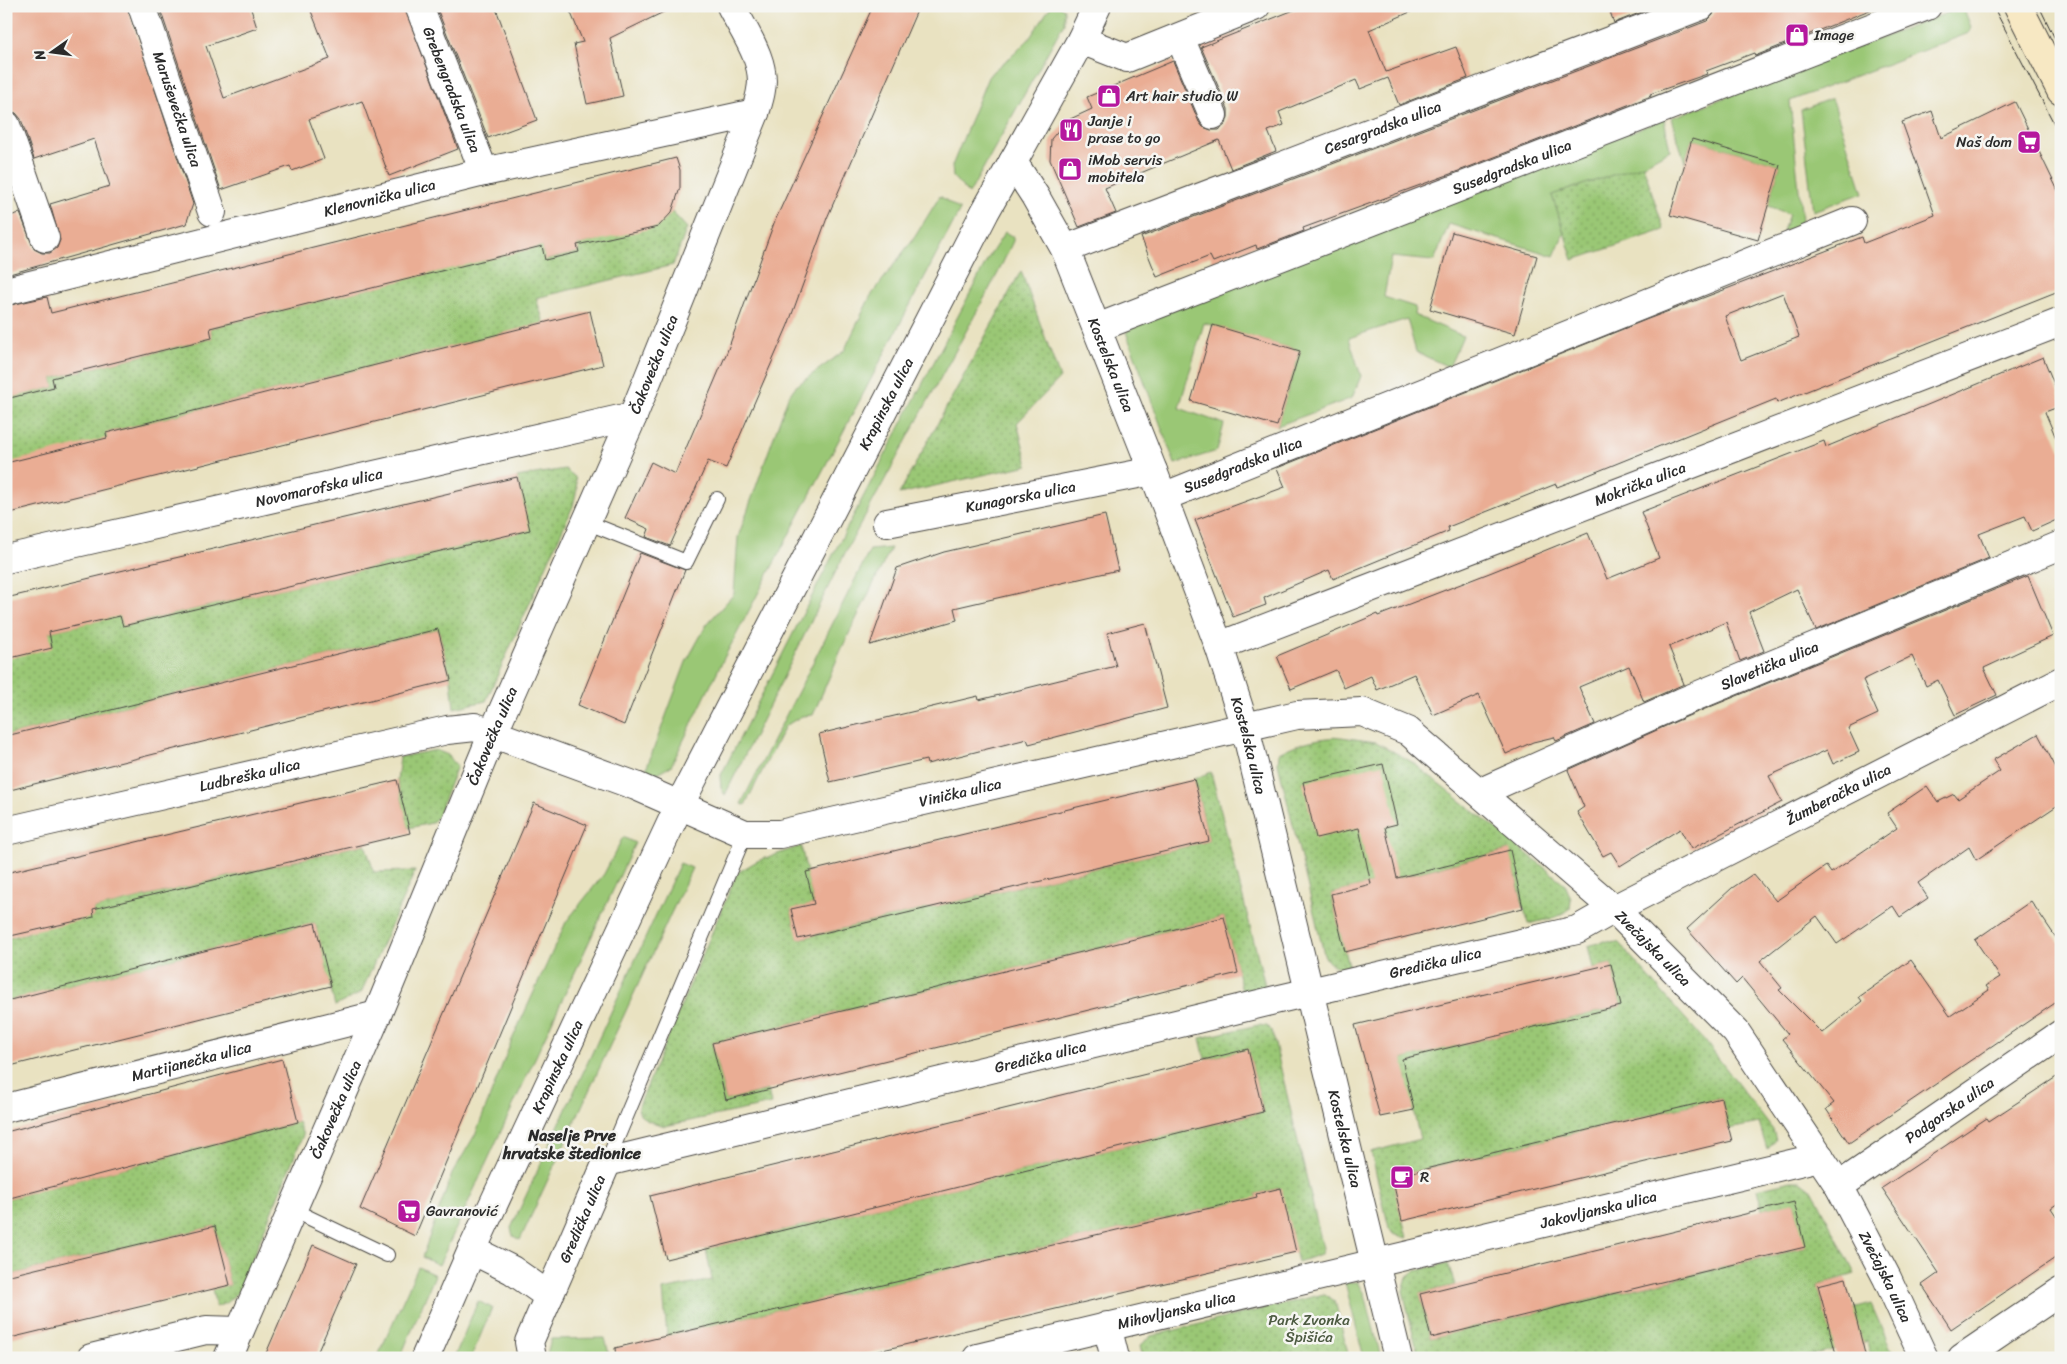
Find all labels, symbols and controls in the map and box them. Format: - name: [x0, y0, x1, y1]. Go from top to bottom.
- shop icon: Image: [1784, 22, 1810, 48]
- place label: Image: [1813, 22, 1855, 48]
- street label: Grebengradska ulica: [415, 23, 489, 157]
- north arrow: [28, 28, 78, 78]
- text: N: [26, 47, 53, 64]
- street label: Maruševečka ulica: [145, 48, 209, 171]
- shop icon: Art hair studio W: [1096, 83, 1122, 109]
- place label: Art hair studio W: [1125, 83, 1239, 109]
- street label: Cesargradska ulica: [1320, 93, 1446, 162]
- place label: Janje i prase to go: [1087, 108, 1161, 151]
- restaurant icon: Janje i prase to go: [1058, 117, 1084, 143]
- place label: Naš dom: [1956, 129, 2012, 155]
- supermarket icon: Naš dom: [2016, 129, 2042, 155]
- street label: Susedgradska ulica: [1448, 132, 1576, 202]
- place label: iMob servis mobitela: [1088, 147, 1163, 190]
- shop icon: iMob servis mobitela: [1057, 156, 1083, 182]
- street label: Klenovnička ulica: [321, 171, 439, 224]
- street label: Čakovečka ulica: [622, 310, 686, 418]
- street label: Kostelska ulica: [1080, 314, 1142, 417]
- street label: Krapinska ulica: [851, 353, 921, 455]
- street label: Susedgradska ulica: [1179, 429, 1307, 501]
- street label: Mokrička ulica: [1590, 454, 1690, 514]
- street label: Novomarofska ulica: [253, 460, 386, 515]
- street label: Kunagorska ulica: [963, 473, 1078, 520]
- street label: Slavetička ulica: [1716, 634, 1823, 698]
- street label: Čakovečka ulica: [460, 682, 525, 789]
- street label: Kostelska ulica: [1223, 693, 1274, 797]
- street label: Ludbreška ulica: [197, 751, 303, 799]
- street label: Žumberačka ulica: [1781, 756, 1896, 832]
- street label: Vinička ulica: [916, 770, 1004, 815]
- street label: Zvečajska ulica: [1609, 904, 1698, 993]
- street label: Gredička ulica: [1387, 939, 1484, 986]
- street label: Krapinska ulica: [524, 1015, 591, 1118]
- street label: Gredička ulica: [992, 1033, 1089, 1081]
- street label: Martijanečka ulica: [129, 1034, 254, 1089]
- street label: Čakovečka ulica: [303, 1056, 369, 1163]
- street label: Podgorska ulica: [1899, 1070, 2000, 1150]
- street label: Kostelska ulica: [1320, 1087, 1369, 1191]
- district label: Naselje Prve hrvatske štedionice: [502, 1121, 642, 1168]
- cafe icon: R: [1389, 1164, 1415, 1190]
- place label: R: [1420, 1164, 1429, 1190]
- street label: Gredička ulica: [552, 1170, 613, 1267]
- street label: Jakovljanska ulica: [1537, 1183, 1660, 1236]
- supermarket icon: Gavranović: [396, 1198, 422, 1224]
- place label: Gavranović: [426, 1198, 499, 1224]
- street label: Zvečajska ulica: [1851, 1226, 1919, 1327]
- street label: Mihovljanska ulica: [1115, 1284, 1239, 1337]
- park label: Park Zvonka Špišića: [1268, 1307, 1350, 1350]

